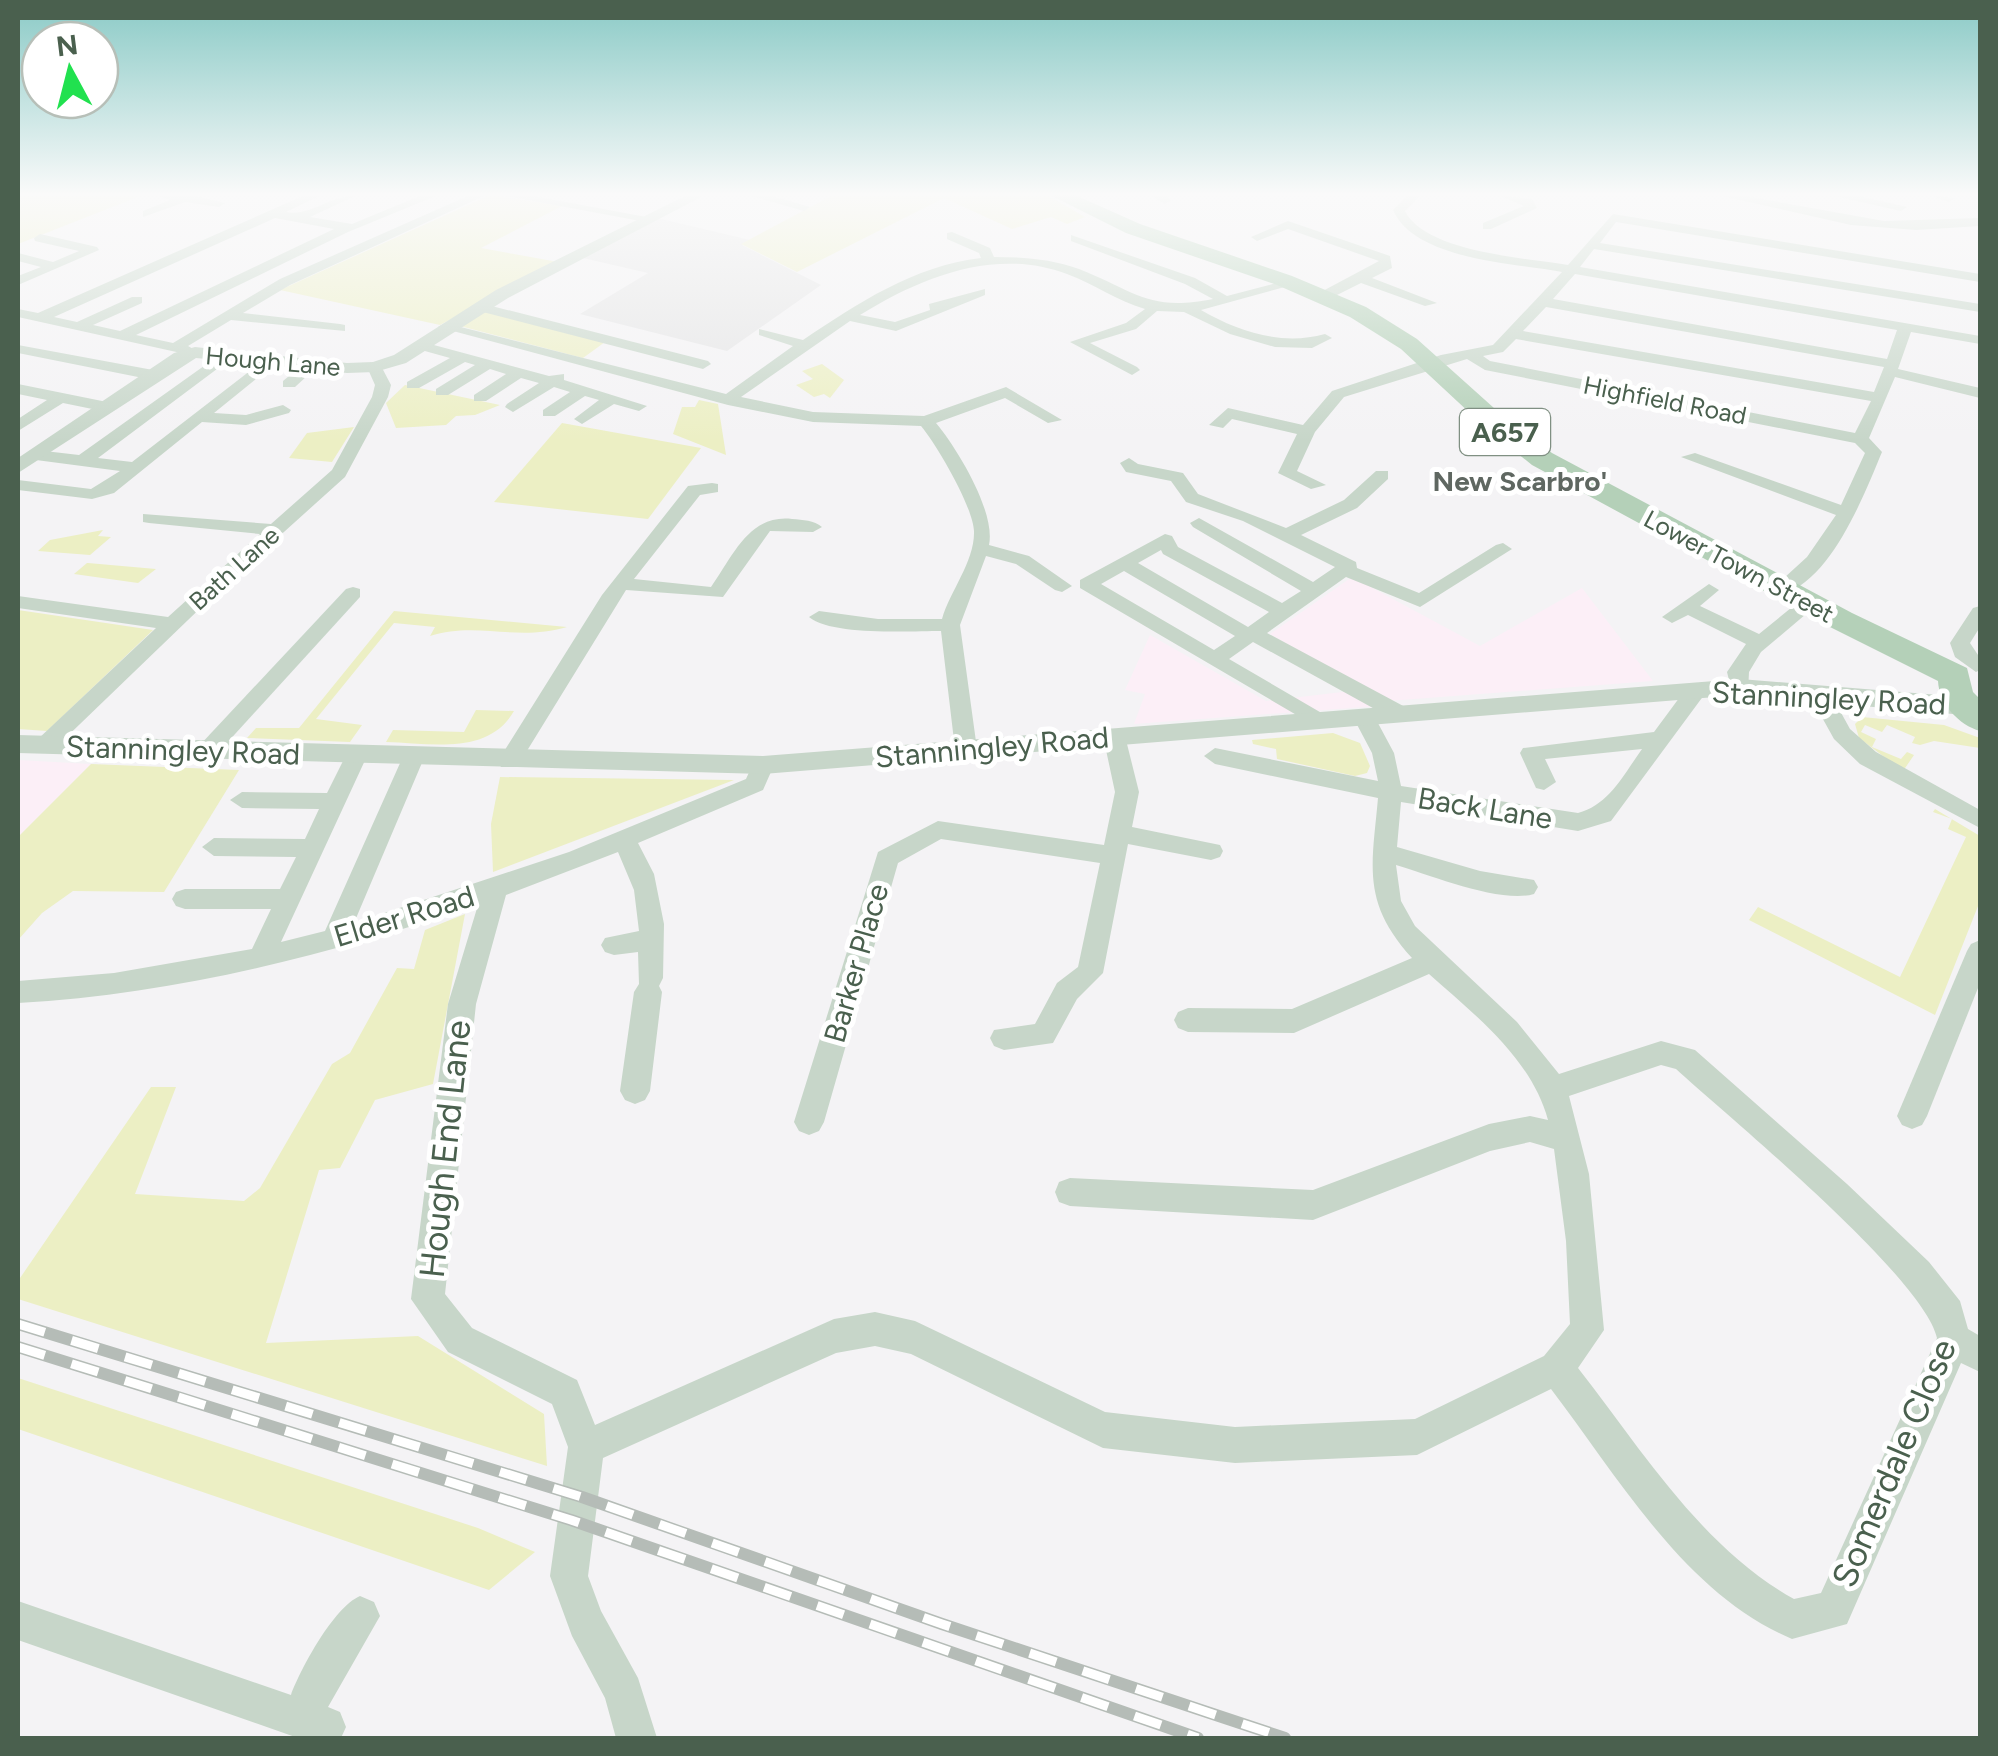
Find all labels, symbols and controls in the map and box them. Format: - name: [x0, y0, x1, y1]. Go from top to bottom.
- north arrow: [20, 20, 120, 120]
- text: N: [54, 27, 80, 63]
- street label: Hough Lane: [204, 340, 342, 382]
- street label: Highfield Road: [1581, 369, 1749, 431]
- road number: A657: [1460, 409, 1550, 455]
- district label: New Scarbro': [1433, 464, 1607, 498]
- street label: Lower Town Street: [1639, 503, 1839, 629]
- street label: Bath Lane: [183, 520, 285, 616]
- street label: Stanningley Road: [1711, 673, 1947, 723]
- street label: Stanningley Road: [874, 718, 1110, 776]
- street label: Stanningley Road: [65, 727, 301, 773]
- street label: Back Lane: [1415, 779, 1555, 837]
- street label: Elder Road: [329, 877, 479, 955]
- street label: Barker Place: [816, 879, 896, 1047]
- street label: Hough End Lane: [411, 1018, 479, 1280]
- street label: Somerdale Close: [1823, 1333, 1965, 1593]

